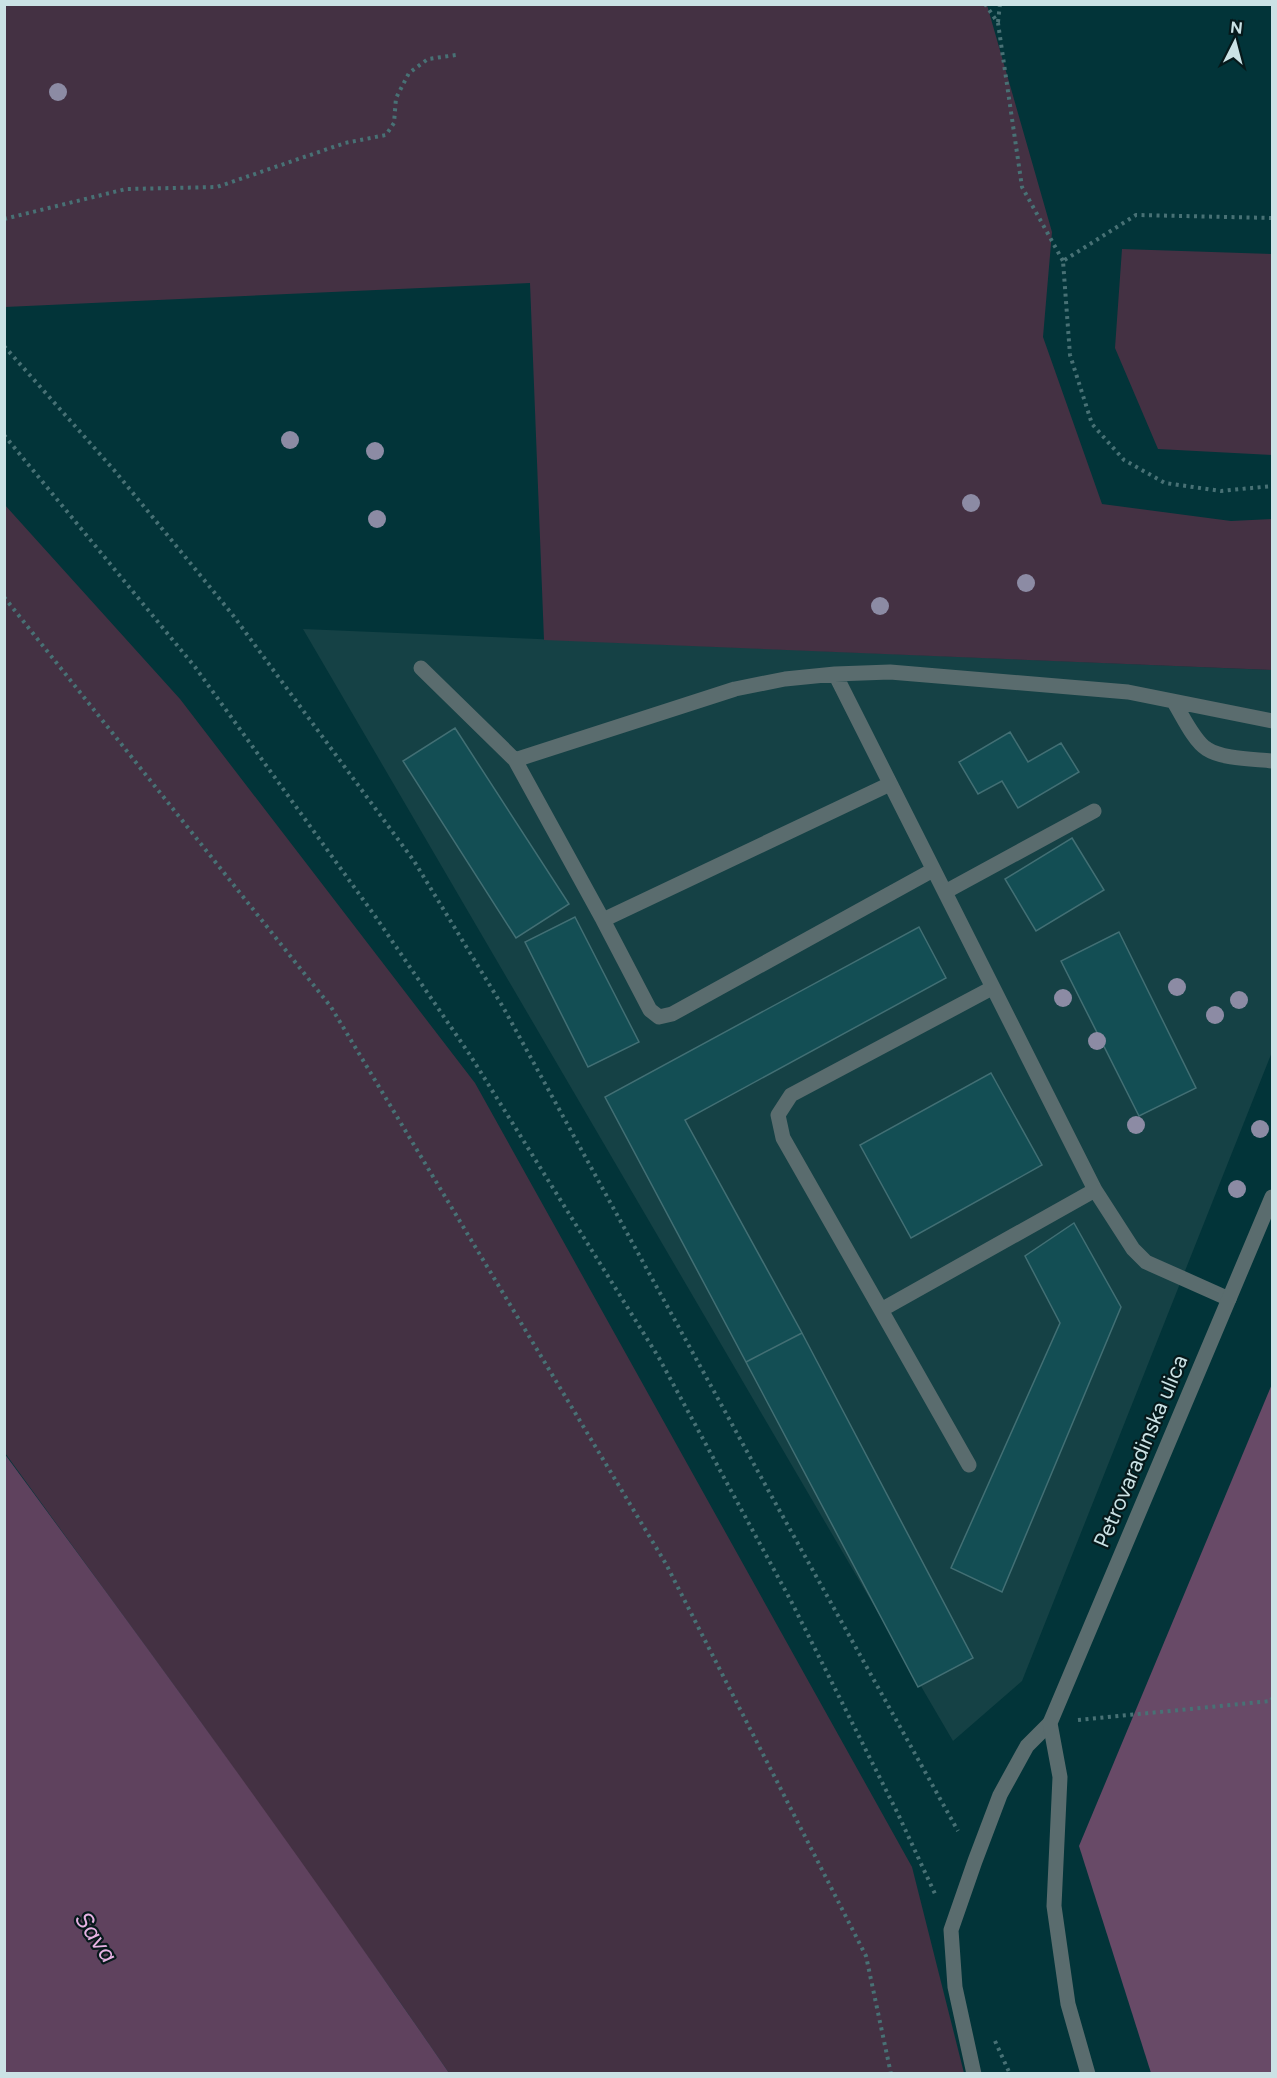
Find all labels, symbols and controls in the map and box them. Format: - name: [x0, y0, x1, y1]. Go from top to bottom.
- north arrow: [1205, 12, 1265, 72]
- text: N: [1229, 17, 1244, 38]
- street label: Petrovaradinska ulica: [1088, 1351, 1193, 1552]
- water label: Sava: [69, 1906, 124, 1968]

